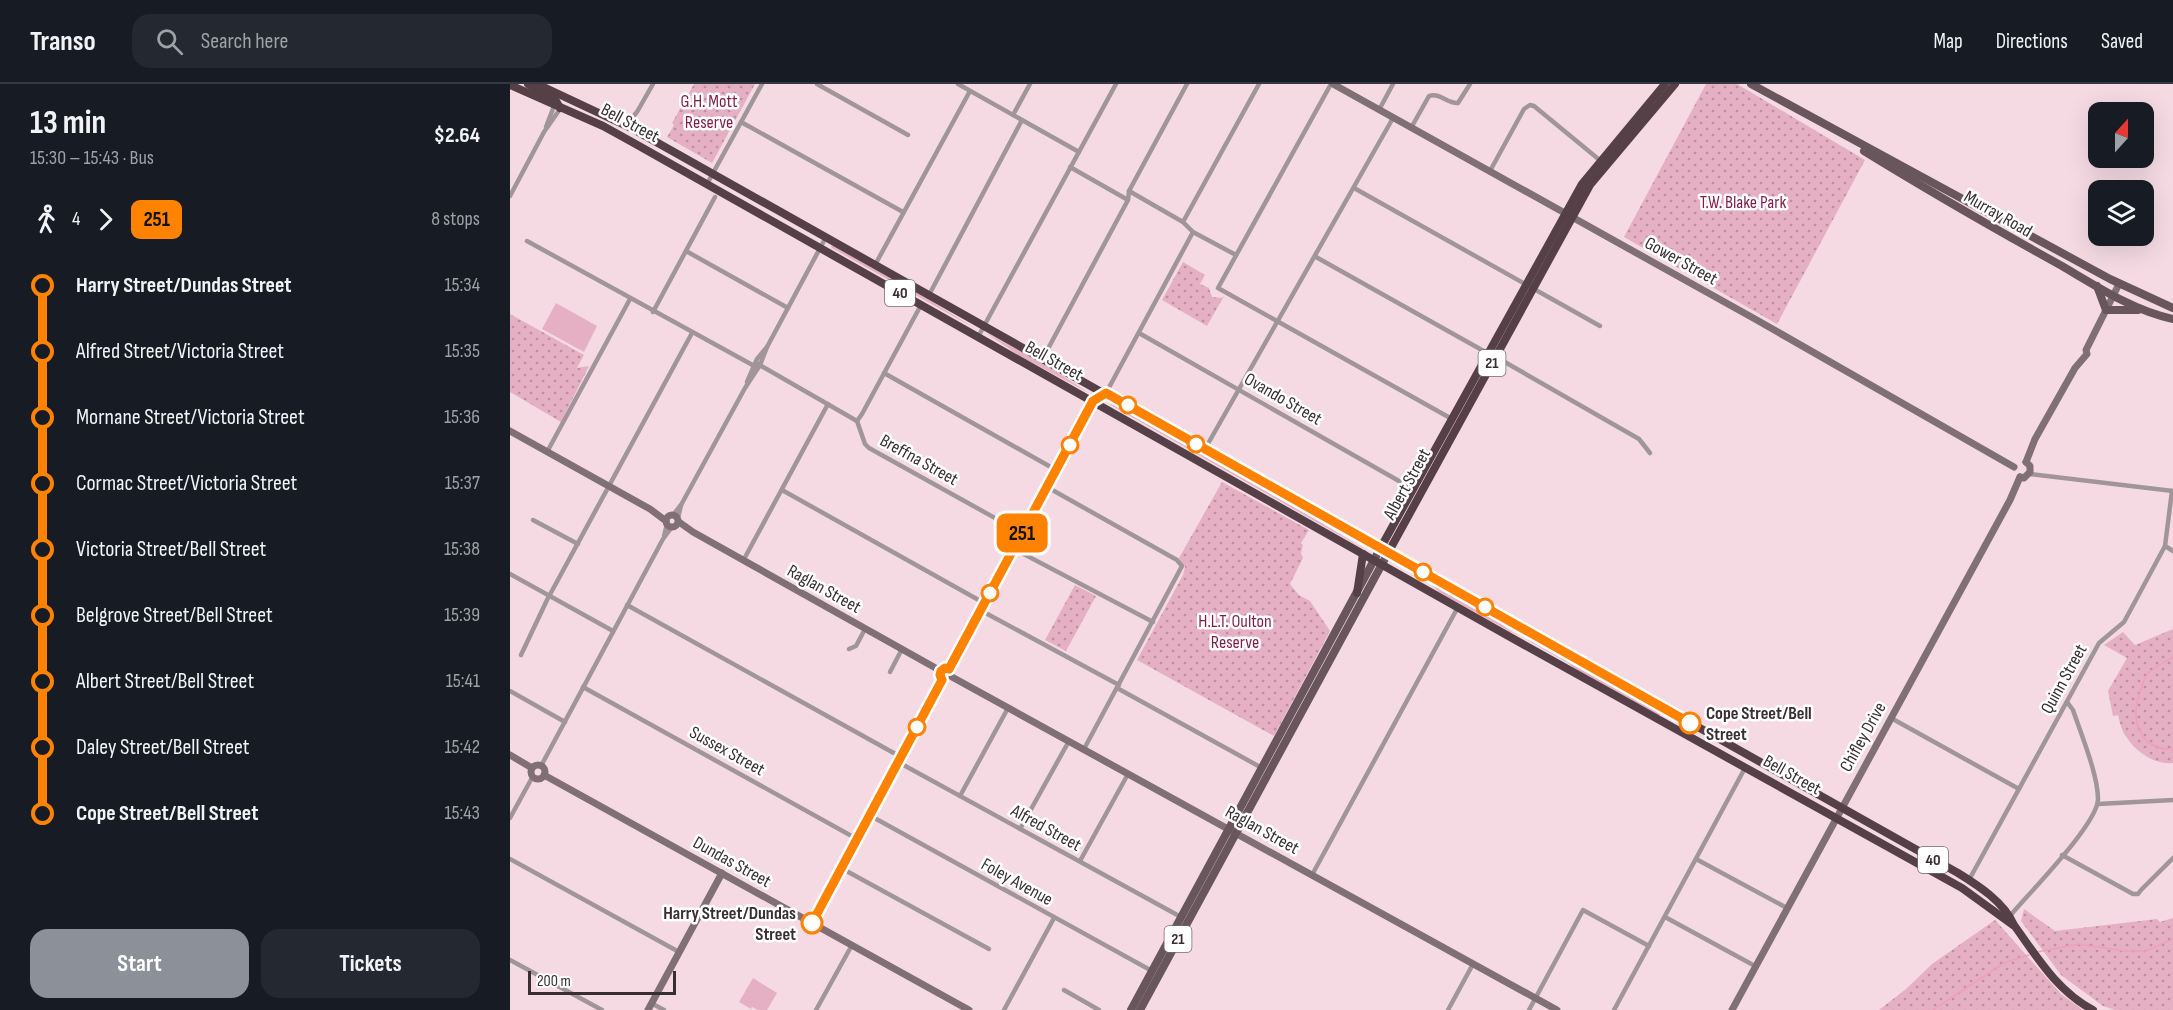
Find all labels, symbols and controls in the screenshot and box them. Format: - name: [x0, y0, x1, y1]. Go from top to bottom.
- search box: [132, 14, 552, 68]
- text: Transo: [30, 25, 96, 58]
- icon: search: [153, 25, 186, 58]
- text: Search here: [201, 28, 288, 55]
- text: Map: [1933, 29, 1963, 54]
- text: Directions: [1996, 29, 2068, 54]
- text: Saved: [2101, 29, 2143, 54]
- park label: G.H. Mott Reserve: [681, 91, 738, 133]
- street label: Bell Street: [597, 99, 663, 147]
- north arrow: [2088, 102, 2154, 168]
- map controls: [2088, 102, 2154, 246]
- text: 13 min: [30, 103, 106, 143]
- text: $2.64: [434, 122, 480, 149]
- text: 15:30 – 15:43 · Bus: [30, 146, 154, 170]
- button: layers: [2088, 180, 2154, 246]
- street label: Murray Road: [1960, 186, 2036, 242]
- park label: T.W. Blake Park: [1700, 192, 1786, 213]
- icon: walk: [30, 203, 63, 236]
- icon: forward: [89, 203, 122, 236]
- text: 4: [72, 207, 80, 231]
- text: 251: [143, 207, 170, 232]
- text: 8 stops: [431, 207, 480, 231]
- street label: Gower Street: [1641, 232, 1721, 290]
- text: Harry Street/Dundas Street: [76, 272, 292, 299]
- text: 15:34: [444, 273, 480, 297]
- road number: 40: [885, 280, 915, 306]
- street label: Bell Street: [1021, 337, 1087, 386]
- text: Alfred Street/Victoria Street: [76, 338, 284, 365]
- text: 15:35: [445, 339, 480, 363]
- road number: 21: [1478, 350, 1506, 376]
- street label: Ovando Street: [1240, 368, 1326, 430]
- unlabelled marker: [1119, 396, 1137, 414]
- text: Mornane Street/Victoria Street: [76, 404, 305, 431]
- text: 15:36: [444, 405, 480, 429]
- street label: Breffna Street: [876, 430, 962, 490]
- unlabelled marker: [1187, 435, 1205, 453]
- unlabelled marker: [1061, 436, 1079, 454]
- street label: Albert Street: [1378, 444, 1435, 524]
- text: Cormac Street/Victoria Street: [76, 470, 297, 497]
- text: 15:37: [445, 471, 480, 495]
- line badge: 251: [988, 514, 1056, 552]
- text: 251: [1009, 521, 1035, 546]
- text: Victoria Street/Bell Street: [76, 536, 266, 563]
- text: 15:38: [444, 537, 480, 561]
- street label: Raglan Street: [783, 560, 865, 618]
- unlabelled marker: [1414, 563, 1432, 581]
- unlabelled marker: [981, 584, 999, 602]
- unlabelled marker: [1476, 598, 1494, 616]
- text: Belgrove Street/Bell Street: [76, 602, 273, 629]
- text: 15:39: [444, 603, 480, 627]
- park label: H.L.T. Oulton Reserve: [1198, 611, 1272, 653]
- street label: Quinn Street: [2036, 640, 2092, 717]
- text: Albert Street/Bell Street: [76, 668, 254, 695]
- text: 15:41: [446, 669, 480, 693]
- street label: Chifley Drive: [1835, 699, 1891, 775]
- place label: Cope Street/Bell Street: [1706, 703, 1812, 745]
- marker: Cope Street/Bell Street: [1679, 712, 1701, 734]
- unlabelled marker: [908, 718, 926, 736]
- street label: Sussex Street: [686, 722, 769, 780]
- text: Daley Street/Bell Street: [76, 734, 249, 761]
- text: 15:42: [445, 735, 480, 759]
- street label: Bell Street: [1759, 751, 1825, 800]
- text: Cope Street/Bell Street: [76, 800, 258, 827]
- street label: Alfred Street: [1006, 800, 1085, 856]
- text: 15:43: [444, 801, 480, 825]
- street label: Raglan Street: [1221, 801, 1303, 859]
- street label: Dundas Street: [689, 832, 775, 892]
- road number: 40: [1918, 847, 1948, 873]
- street label: Foley Avenue: [978, 854, 1056, 910]
- place label: Harry Street/Dundas Street: [663, 903, 796, 945]
- marker: Harry Street/Dundas Street: [801, 912, 823, 934]
- road number: 21: [1164, 926, 1192, 952]
- button: Start: [30, 929, 249, 998]
- button: Tickets: [261, 929, 480, 998]
- scale bar: [528, 968, 676, 996]
- text: 200 m: [537, 972, 571, 991]

